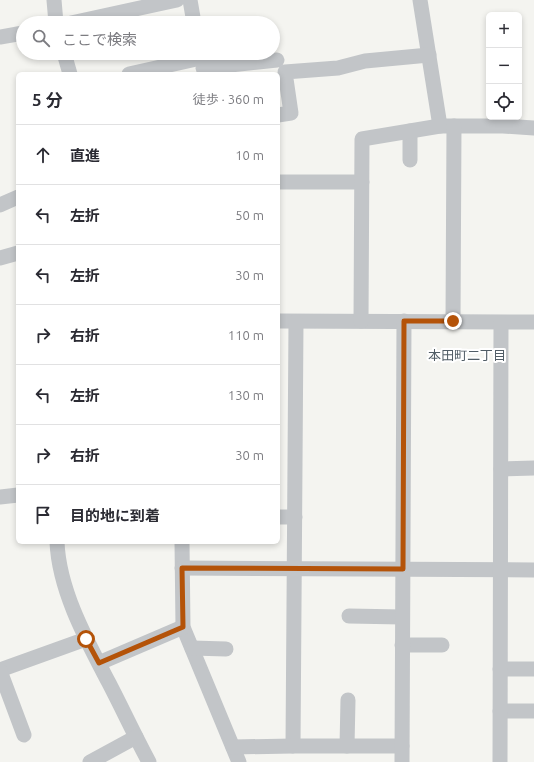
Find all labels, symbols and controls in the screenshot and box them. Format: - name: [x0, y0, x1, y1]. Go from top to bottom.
- map controls: [486, 12, 522, 120]
- button: +: [486, 12, 522, 48]
- search box: [16, 16, 280, 60]
- icon: search: [30, 27, 52, 49]
- text: ここで検索: [62, 31, 137, 48]
- button: −: [486, 48, 522, 84]
- button: locate: [486, 84, 522, 120]
- text: 5 分: [32, 90, 63, 109]
- text: 徒歩 · 360 m: [193, 92, 264, 106]
- icon: ahead: [32, 144, 54, 166]
- text: 直進: [70, 147, 100, 164]
- text: 10 m: [235, 148, 264, 162]
- icon: left: [32, 204, 54, 226]
- text: 左折: [70, 207, 100, 224]
- text: 50 m: [235, 208, 264, 222]
- icon: left: [32, 264, 54, 286]
- text: 左折: [70, 267, 100, 284]
- text: 30 m: [235, 268, 264, 282]
- route end: [444, 312, 462, 330]
- icon: right: [32, 324, 54, 346]
- text: 右折: [70, 327, 100, 344]
- text: 110 m: [228, 328, 264, 342]
- district label: 本田町二丁目: [428, 348, 506, 362]
- icon: left: [32, 384, 54, 406]
- text: 左折: [70, 387, 100, 404]
- text: 130 m: [228, 388, 264, 402]
- icon: right: [32, 444, 54, 466]
- text: 右折: [70, 447, 100, 464]
- text: 30 m: [235, 448, 264, 462]
- icon: arrive: [32, 504, 54, 526]
- text: 目的地に到着: [70, 507, 160, 524]
- route start: [77, 630, 95, 648]

